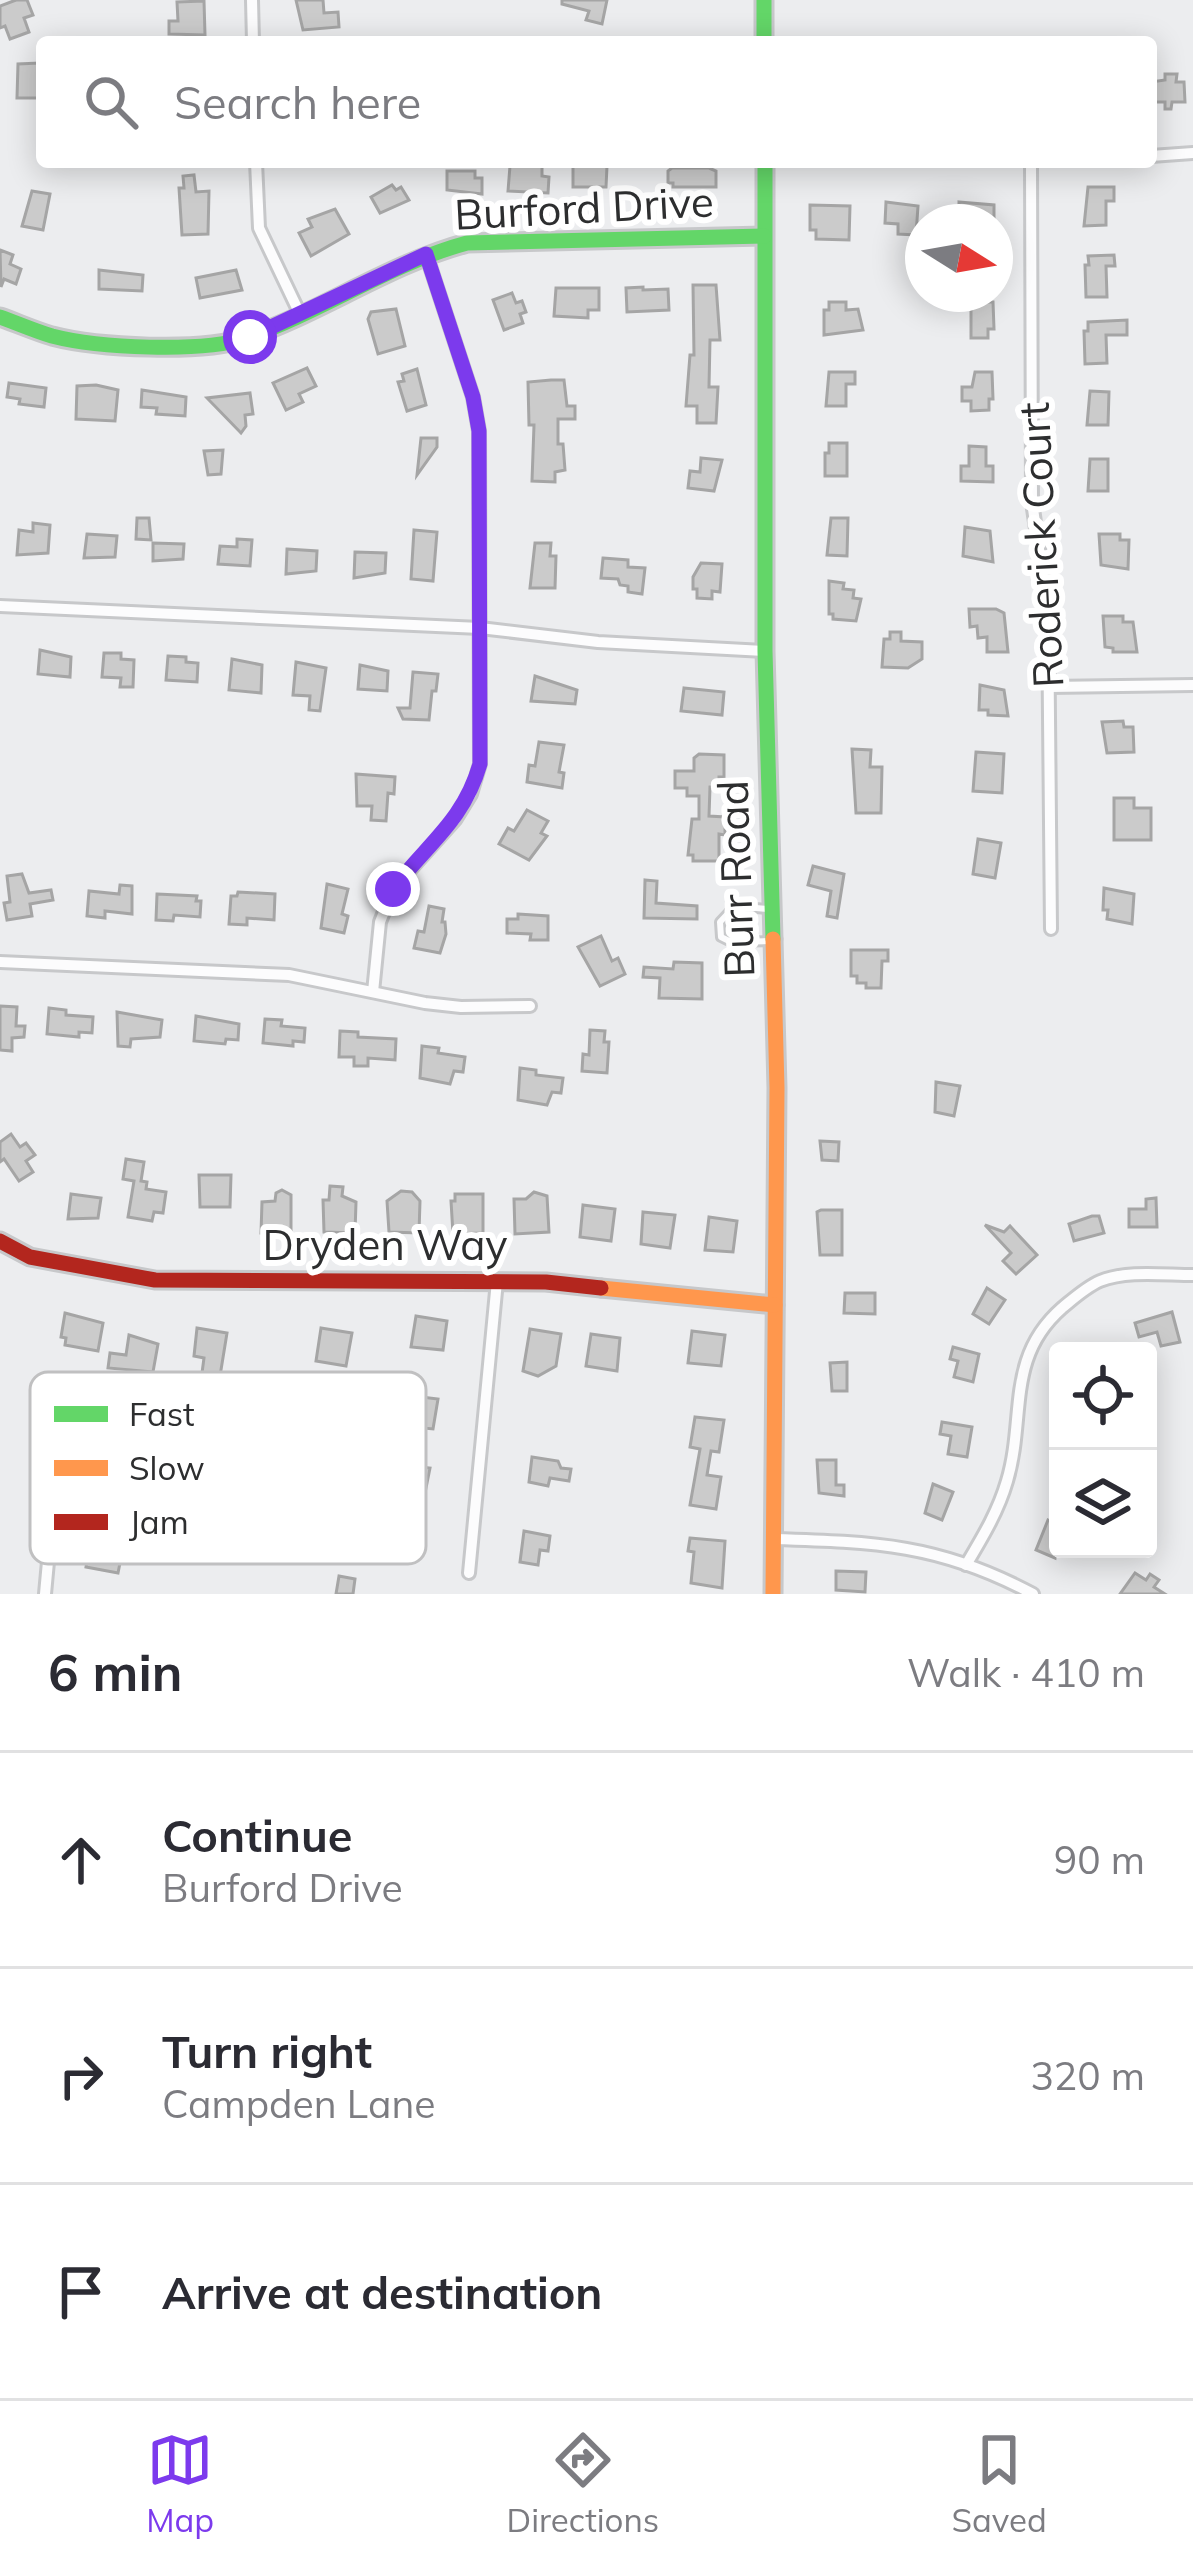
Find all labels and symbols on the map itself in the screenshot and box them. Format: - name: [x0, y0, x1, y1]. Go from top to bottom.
- street label: Burford Drive: [453, 174, 715, 241]
- north arrow: [905, 204, 1013, 312]
- route start: [223, 310, 277, 364]
- street label: Roderick Court: [1007, 401, 1074, 689]
- street label: Burr Road: [706, 780, 765, 978]
- route end: [366, 862, 420, 916]
- street label: Dryden Way: [262, 1218, 508, 1271]
- legend: [30, 1372, 426, 1564]
- text: Fast: [129, 1393, 194, 1434]
- text: Slow: [129, 1447, 205, 1488]
- text: Jam: [129, 1501, 189, 1542]

